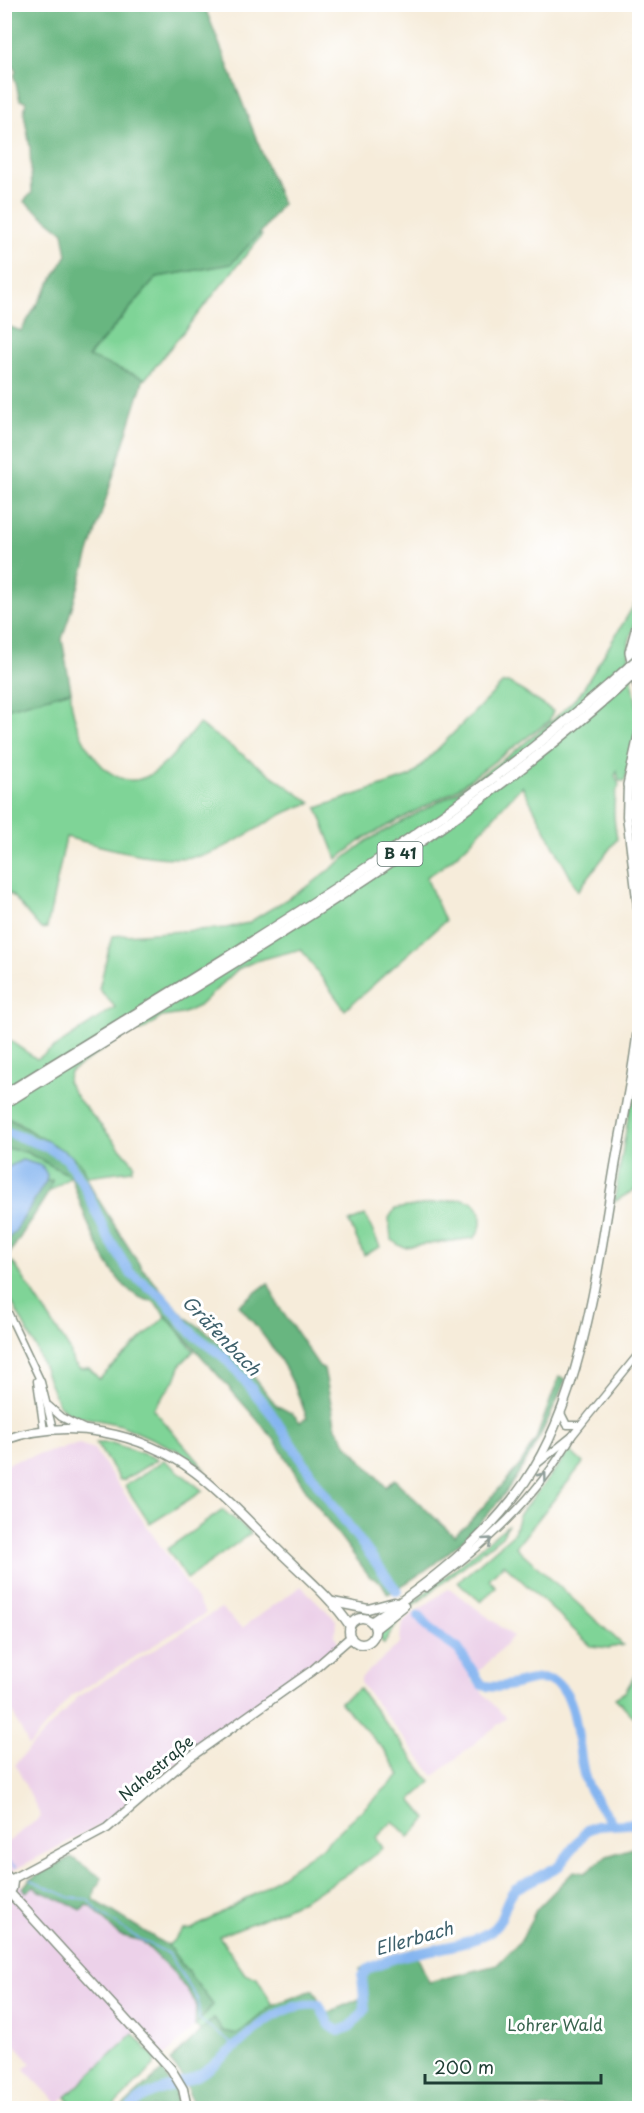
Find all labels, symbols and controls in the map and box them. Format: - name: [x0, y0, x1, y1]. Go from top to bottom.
- road number: B 41: [378, 842, 422, 866]
- water label: Gräfenbach: [177, 1289, 268, 1382]
- one-way arrow: [536, 1472, 547, 1483]
- one-way arrow: [481, 1537, 492, 1548]
- street label: Nahestraße: [113, 1729, 198, 1806]
- water label: Ellerbach: [371, 1913, 456, 1962]
- park label: Lohrer Wald: [507, 2012, 603, 2036]
- scale bar: [425, 2047, 600, 2085]
- text: 200 m: [434, 2053, 494, 2080]

